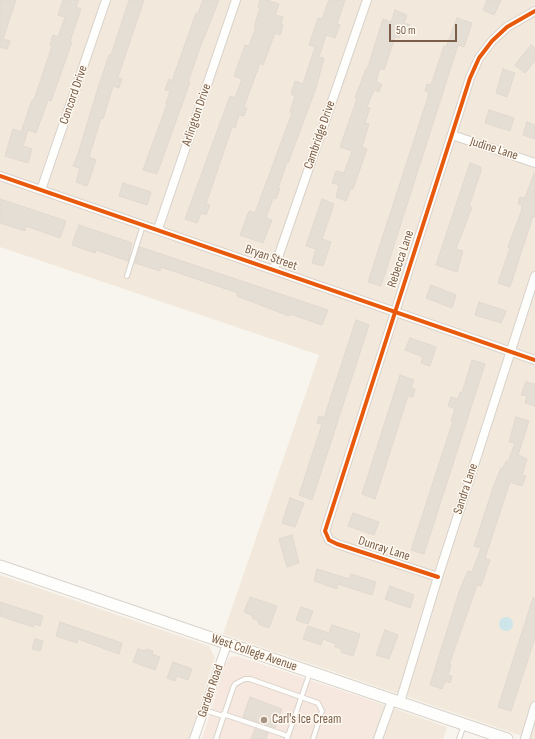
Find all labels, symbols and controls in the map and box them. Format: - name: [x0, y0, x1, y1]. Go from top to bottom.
- scale bar: [391, 16, 459, 42]
- text: 50 m: [396, 23, 416, 38]
- street label: Concord Drive: [57, 63, 91, 127]
- street label: Arlington Drive: [179, 82, 215, 148]
- street label: Cambridge Drive: [301, 99, 339, 171]
- street label: Judine Lane: [468, 134, 520, 164]
- street label: Rebecca Lane: [384, 228, 418, 290]
- street label: Bryan Street: [243, 242, 299, 274]
- street label: Sandra Lane: [450, 462, 482, 516]
- street label: Dunray Lane: [356, 533, 412, 565]
- street label: West College Avenue: [209, 631, 299, 675]
- street label: Garden Road: [195, 663, 227, 719]
- place label: Carl's Ice Cream: [272, 712, 341, 728]
- marker: Carl's Ice Cream: [259, 715, 269, 725]

